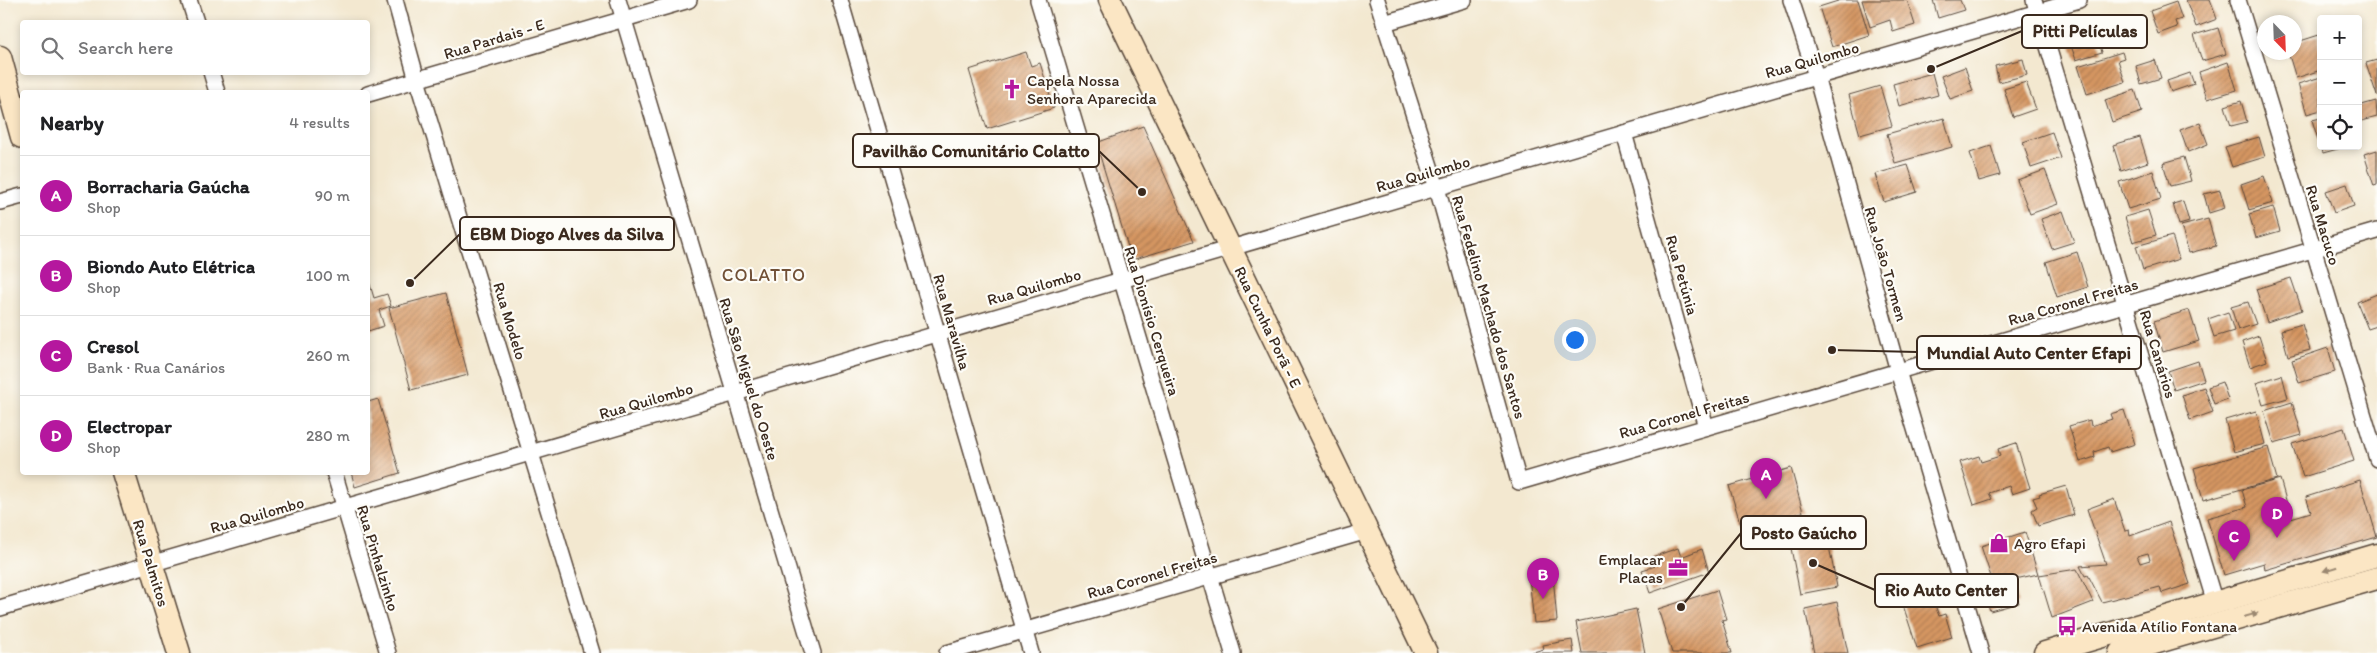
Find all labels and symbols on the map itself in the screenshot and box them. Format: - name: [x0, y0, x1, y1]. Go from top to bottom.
- street label: Rua Pardais - E: [441, 15, 547, 63]
- callout: Pitti Películas: [2022, 15, 2147, 48]
- north arrow: [2257, 15, 2302, 60]
- text: Pitti Películas: [2032, 20, 2138, 42]
- street label: Rua Quilombo: [1763, 38, 1861, 82]
- place label: Capela Nossa Senhora Aparecida: [1027, 71, 1157, 108]
- church icon: Capela Nossa Senhora Aparecida: [1001, 78, 1023, 100]
- callout: Pavilhão Comunitário Colatto: [853, 134, 1099, 167]
- text: Pavilhão Comunitário Colatto: [862, 140, 1090, 162]
- street label: Rua Quilombo: [1374, 152, 1472, 196]
- street label: Rua Macuco: [2302, 183, 2344, 267]
- street label: Rua Fedelino Machado dos Santos: [1448, 193, 1530, 421]
- street label: Rua João Tormen: [1861, 204, 1911, 324]
- callout: EBM Diogo Alves da Silva: [460, 217, 674, 250]
- text: EBM Diogo Alves da Silva: [470, 223, 664, 245]
- street label: Rua Petúnia: [1662, 233, 1702, 317]
- street label: Rua Dionísio Cerqueira: [1120, 244, 1184, 398]
- street label: Rua Cunha Porã - E: [1230, 263, 1306, 391]
- district label: COLATTO: [722, 264, 806, 286]
- street label: Rua Quilombo: [985, 265, 1083, 309]
- street label: Rua Maravilha: [929, 272, 975, 373]
- street label: Rua Coronel Freitas: [2006, 274, 2140, 330]
- street label: Rua Modelo: [489, 280, 531, 362]
- street label: Rua São Miguel do Oeste: [715, 295, 783, 463]
- street label: Rua Canários: [2136, 308, 2180, 400]
- your location: [1562, 327, 1588, 353]
- callout: Mundial Auto Center Efapi: [1917, 336, 2141, 369]
- text: Mundial Auto Center Efapi: [1927, 342, 2131, 364]
- street label: Rua Quilombo: [597, 379, 695, 423]
- street label: Rua Coronel Freitas: [1617, 387, 1751, 443]
- pin: A: [1750, 458, 1782, 499]
- street label: Rua Quilombo: [208, 493, 306, 537]
- pin: D: [2261, 497, 2293, 538]
- street label: Rua Pinhalzinho: [353, 503, 403, 613]
- callout: Posto Gaúcho: [1741, 516, 1866, 549]
- street label: Rua Palmitos: [129, 517, 173, 609]
- pin: C: [2218, 520, 2250, 561]
- text: Posto Gaúcho: [1751, 522, 1857, 544]
- shop icon: Agro Efapi: [1988, 532, 2010, 554]
- place label: Agro Efapi: [2014, 534, 2086, 553]
- street label: Rua Coronel Freitas: [1085, 547, 1219, 603]
- place label: Emplacar Placas: [1599, 550, 1663, 587]
- office icon: Emplacar Placas: [1667, 557, 1689, 579]
- pin: B: [1527, 558, 1559, 599]
- one-way arrow: [2323, 566, 2338, 574]
- callout: Rio Auto Center: [1875, 574, 2018, 607]
- text: Rio Auto Center: [1885, 579, 2008, 601]
- one-way arrow: [2244, 610, 2259, 618]
- bus stop icon: Avenida Atílio Fontana: [2056, 615, 2078, 637]
- place label: Avenida Atílio Fontana: [2082, 617, 2237, 636]

